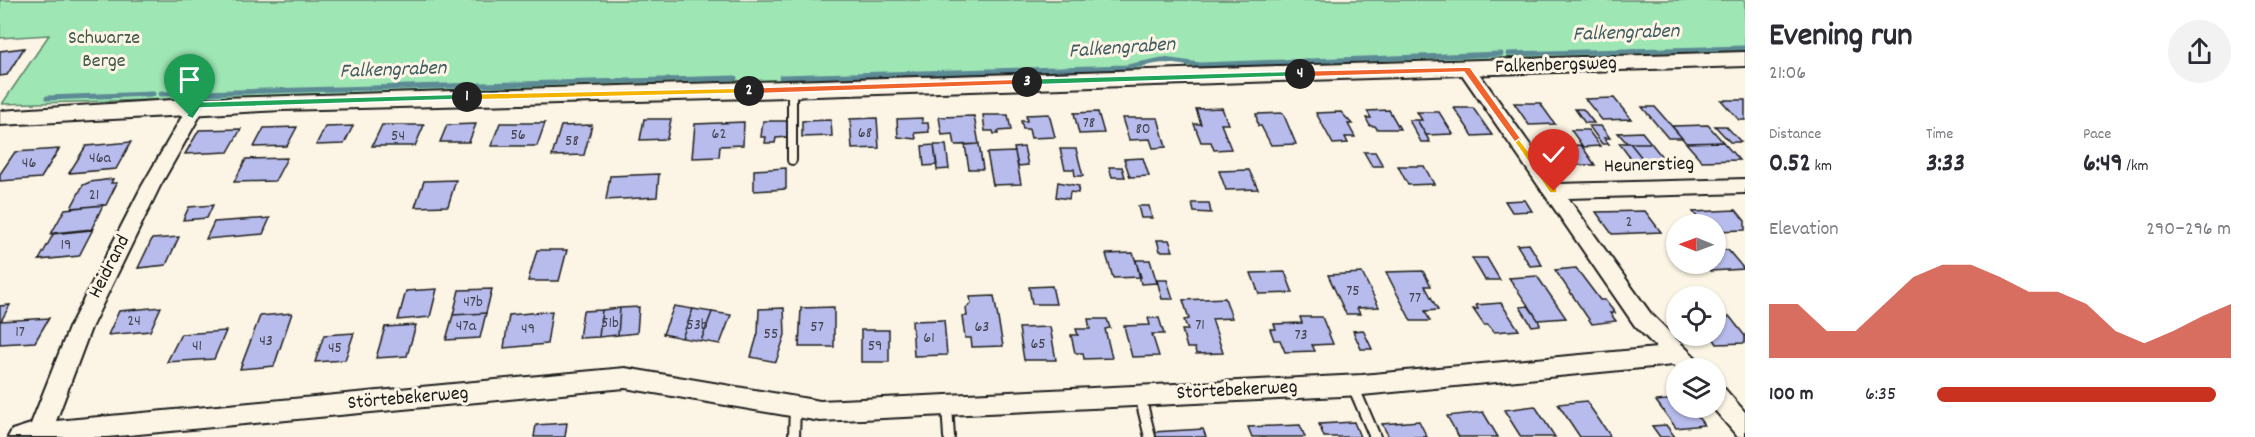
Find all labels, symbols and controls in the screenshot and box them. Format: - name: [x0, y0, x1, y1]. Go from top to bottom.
- text: Evening run: [1769, 14, 1913, 61]
- water label: Falkengraben: [1572, 17, 1681, 51]
- button: share: [2168, 20, 2231, 83]
- park label: Schwarze Berge: [68, 25, 140, 76]
- water label: Falkengraben: [1068, 30, 1178, 68]
- street label: Falkenbergsweg: [1495, 50, 1617, 82]
- pin: [164, 54, 215, 116]
- water label: Falkengraben: [339, 54, 448, 88]
- pin: 4: [1285, 59, 1315, 89]
- text: 21:06: [1769, 60, 1806, 88]
- text: 4: [1297, 62, 1303, 85]
- icon: arrive: [173, 63, 206, 96]
- pin: 3: [1012, 67, 1042, 97]
- text: 3: [1023, 70, 1031, 93]
- pin: 2: [734, 76, 764, 106]
- text: 2: [746, 79, 753, 102]
- pin: 1: [452, 82, 482, 112]
- text: 1: [465, 85, 469, 108]
- house number: 78: [1083, 112, 1095, 135]
- house number: 80: [1135, 118, 1151, 141]
- house number: 68: [858, 122, 872, 145]
- house number: 62: [712, 123, 726, 146]
- text: Distance: [1769, 123, 1821, 146]
- text: Time: [1926, 123, 1953, 146]
- text: Pace: [2083, 123, 2111, 146]
- house number: 56: [510, 124, 526, 147]
- house number: 54: [391, 125, 405, 148]
- pin: [1528, 129, 1579, 191]
- house number: 58: [565, 130, 579, 153]
- icon: check: [1537, 138, 1570, 171]
- text: 0.52: [1769, 146, 1811, 183]
- text: 3:33: [1926, 146, 1965, 183]
- text: 6:49: [2083, 146, 2123, 183]
- house number: 46a: [89, 147, 111, 170]
- street label: Heunerstieg: [1603, 150, 1695, 182]
- house number: 46: [22, 152, 36, 175]
- text: km: [1811, 155, 1832, 178]
- text: /km: [2123, 155, 2149, 178]
- house number: 21: [89, 184, 99, 207]
- house number: 2: [1626, 211, 1633, 234]
- north arrow: [1666, 214, 1726, 274]
- map controls: [1666, 214, 1726, 418]
- text: Elevation: [1769, 216, 1839, 244]
- text: 290–296 m: [2146, 216, 2231, 244]
- street label: Heidrand: [82, 231, 138, 303]
- house number: 19: [61, 234, 71, 257]
- house number: 75: [1346, 280, 1360, 303]
- button: locate: [1666, 286, 1726, 346]
- house number: 77: [1409, 287, 1421, 310]
- house number: 47b: [463, 291, 483, 314]
- house number: 24: [127, 310, 141, 333]
- house number: 51b: [601, 312, 619, 335]
- house number: 53b: [686, 314, 708, 337]
- house number: 71: [1195, 314, 1205, 337]
- house number: 47a: [456, 315, 477, 338]
- house number: 57: [810, 316, 824, 339]
- house number: 63: [975, 316, 989, 339]
- house number: 49: [521, 318, 535, 341]
- house number: 17: [15, 321, 25, 344]
- house number: 55: [764, 323, 778, 346]
- house number: 73: [1294, 324, 1308, 347]
- house number: 61: [923, 327, 935, 350]
- house number: 43: [259, 330, 273, 353]
- house number: 65: [1030, 333, 1046, 356]
- house number: 41: [192, 335, 202, 358]
- house number: 59: [868, 335, 882, 358]
- house number: 45: [328, 337, 342, 360]
- button: layers: [1666, 358, 1726, 418]
- street label: Störtebekerweg: [1176, 374, 1298, 408]
- street label: Störtebekerweg: [346, 380, 470, 418]
- text: 100 m: [1769, 381, 1814, 409]
- text: 6:35: [1865, 381, 1896, 409]

